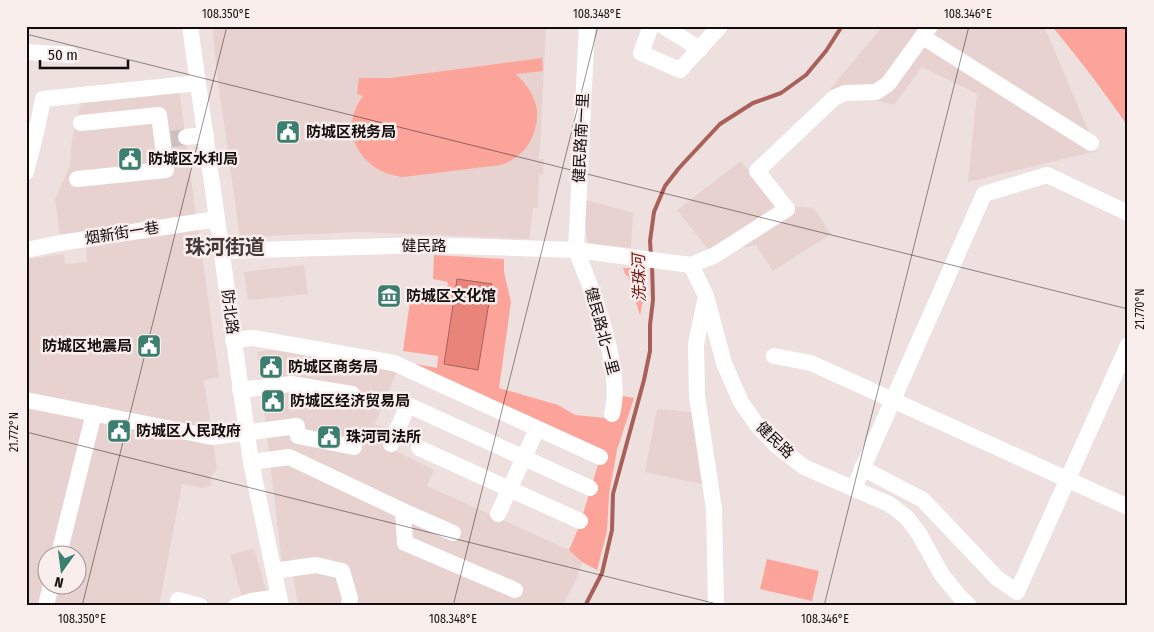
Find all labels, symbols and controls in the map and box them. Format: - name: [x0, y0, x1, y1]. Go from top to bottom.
- text: 108.350°E: [202, 7, 250, 21]
- text: 108.348°E: [573, 7, 621, 21]
- text: 108.346°E: [944, 7, 992, 21]
- scale bar: [40, 38, 128, 70]
- text: 50 m: [48, 46, 78, 64]
- street label: 健民路南一里: [570, 93, 592, 183]
- public building icon: 防城区税务局: [275, 119, 301, 145]
- place label: 防城区税务局: [306, 123, 396, 141]
- public building icon: 防城区水利局: [117, 146, 143, 172]
- place label: 防城区水利局: [148, 150, 238, 168]
- street label: 烟新街一巷: [84, 218, 160, 248]
- district label: 珠河街道: [185, 235, 265, 259]
- street label: 健民路: [401, 237, 447, 255]
- water label: 洗珠河: [629, 251, 649, 302]
- museum icon: 防城区文化馆: [376, 283, 402, 309]
- street label: 健民路北一里: [582, 285, 622, 377]
- place label: 防城区文化馆: [406, 287, 496, 305]
- text: 21.770°N: [1133, 288, 1147, 330]
- street label: 防北路: [218, 289, 242, 335]
- public building icon: 防城区地震局: [136, 333, 162, 359]
- place label: 防城区地震局: [42, 337, 132, 355]
- public building icon: 防城区商务局: [258, 354, 284, 380]
- place label: 防城区商务局: [288, 358, 378, 376]
- public building icon: 防城区经济贸易局: [260, 388, 286, 414]
- place label: 防城区经济贸易局: [290, 392, 410, 410]
- text: 21.772°N: [7, 412, 21, 452]
- public building icon: 防城区人民政府: [106, 418, 132, 444]
- street label: 健民路: [753, 418, 797, 462]
- place label: 防城区人民政府: [136, 422, 241, 440]
- public building icon: 珠河司法所: [316, 424, 342, 450]
- place label: 珠河司法所: [346, 428, 421, 446]
- north arrow: [38, 544, 88, 594]
- text: N: [53, 573, 65, 591]
- text: 108.350°E: [58, 612, 106, 626]
- text: 108.348°E: [429, 612, 477, 626]
- text: 108.346°E: [801, 612, 849, 626]

